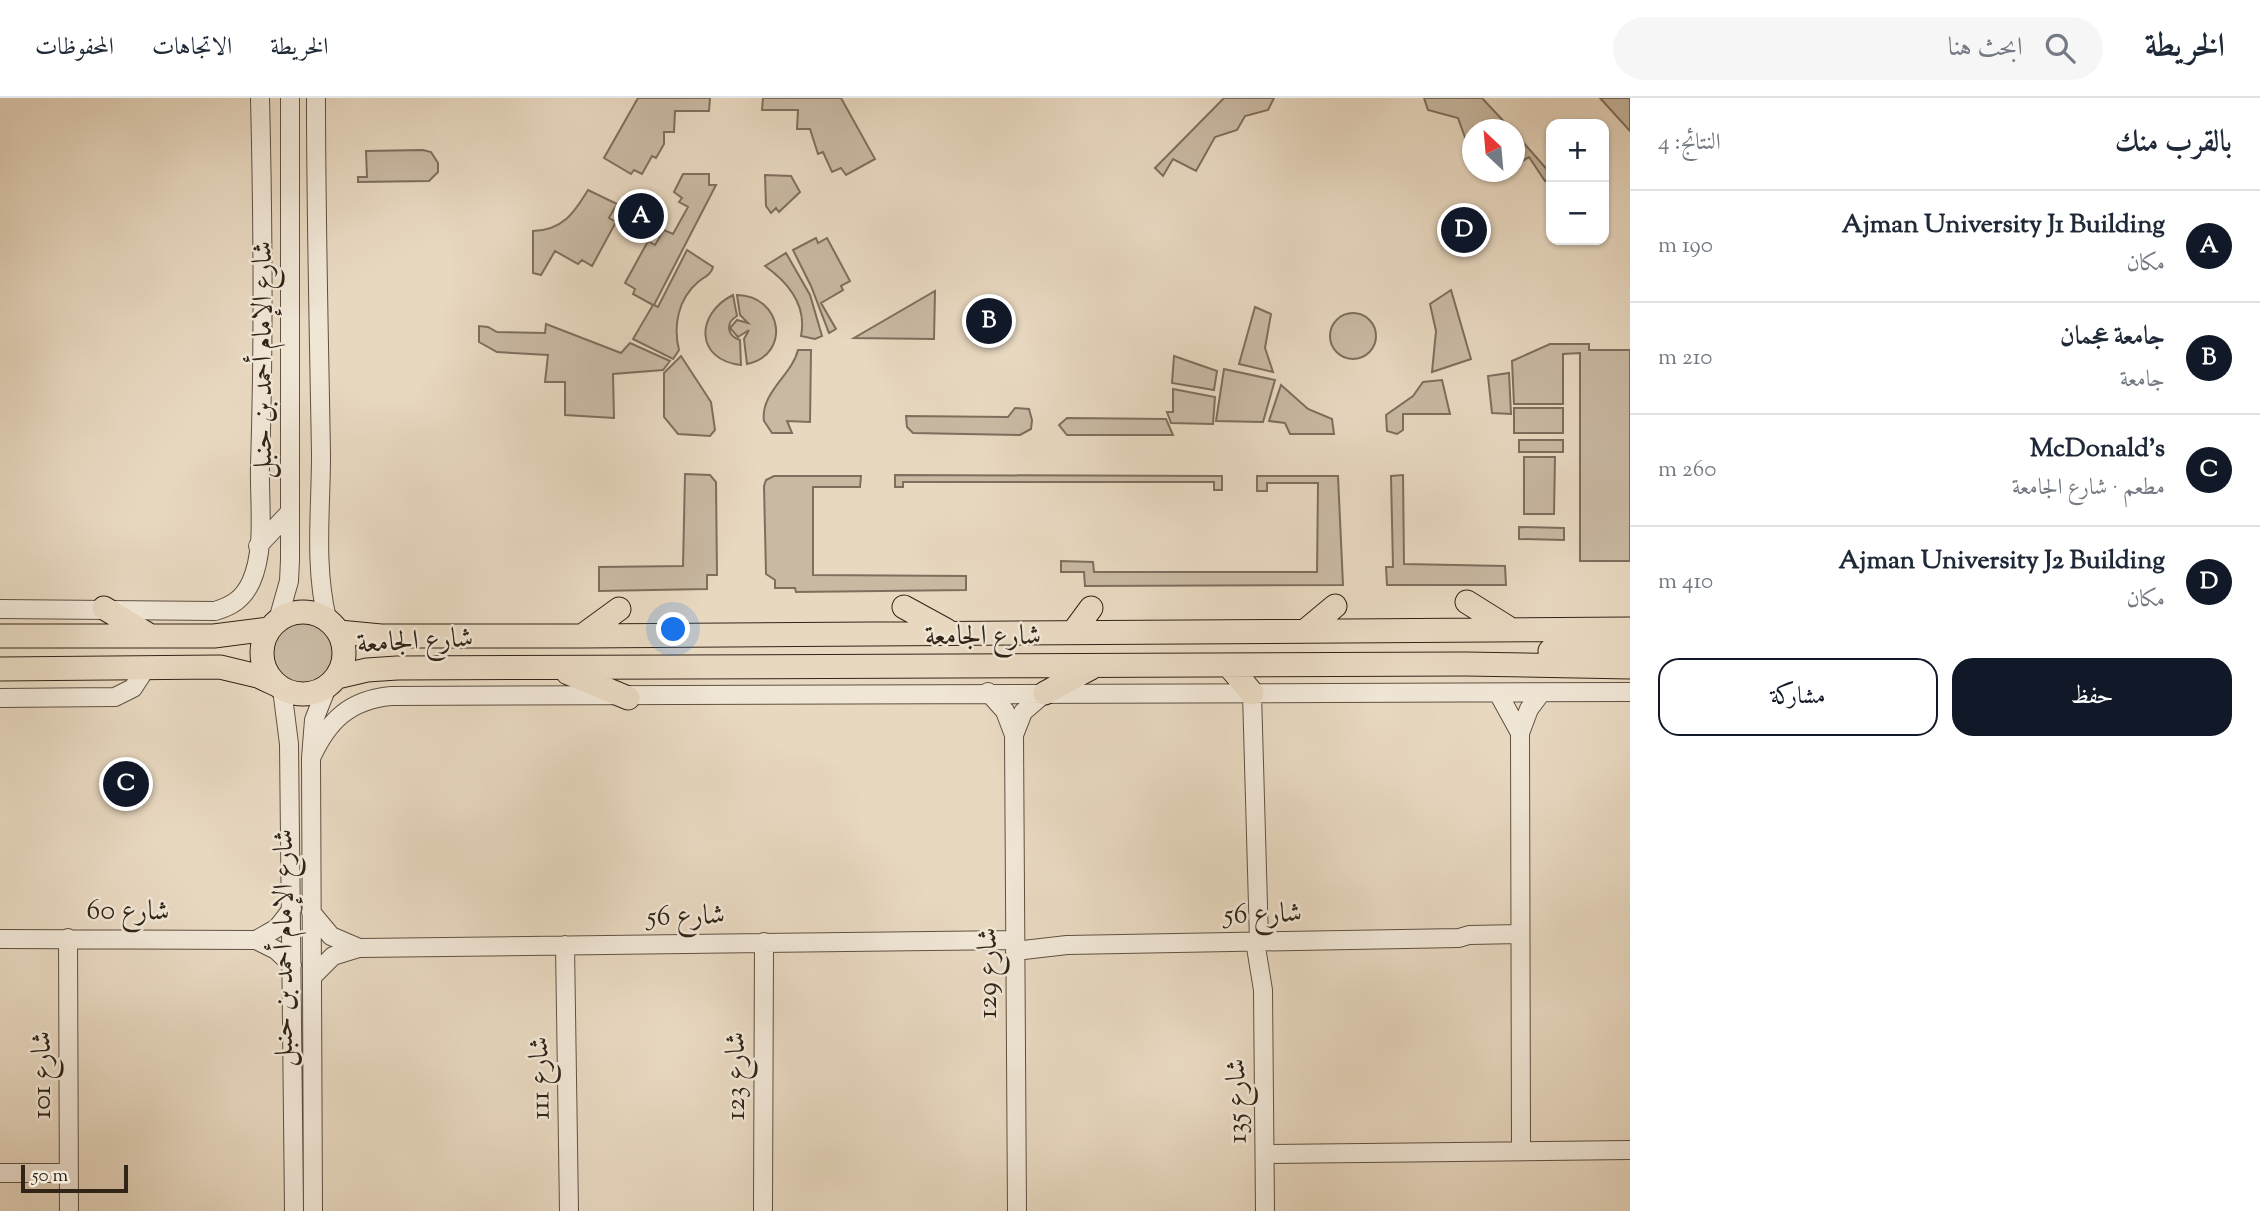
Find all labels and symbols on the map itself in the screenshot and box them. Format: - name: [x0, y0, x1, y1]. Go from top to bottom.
- north arrow: [1462, 119, 1525, 182]
- pin: A: [618, 190, 664, 242]
- pin: D: [1441, 204, 1487, 256]
- street label: شارع الإمام أحمد بن حنبل: [242, 241, 286, 479]
- pin: B: [966, 295, 1012, 347]
- your location: [656, 612, 690, 646]
- street label: شارع الجامعة: [925, 617, 1041, 658]
- street label: شارع الجامعة: [356, 619, 474, 666]
- pin: C: [103, 758, 149, 810]
- street label: شارع الإمام أحمد بن حنبل: [263, 829, 307, 1067]
- street label: شارع 60: [86, 891, 170, 934]
- street label: شارع 56: [1222, 894, 1302, 937]
- street label: شارع 56: [645, 896, 725, 939]
- street label: شارع 129: [969, 928, 1010, 1018]
- street label: شارع 101: [23, 1031, 64, 1119]
- street label: شارع 123: [717, 1032, 758, 1120]
- street label: شارع 111: [520, 1036, 563, 1120]
- street label: شارع 135: [1217, 1058, 1260, 1144]
- scale bar: [21, 1162, 128, 1194]

